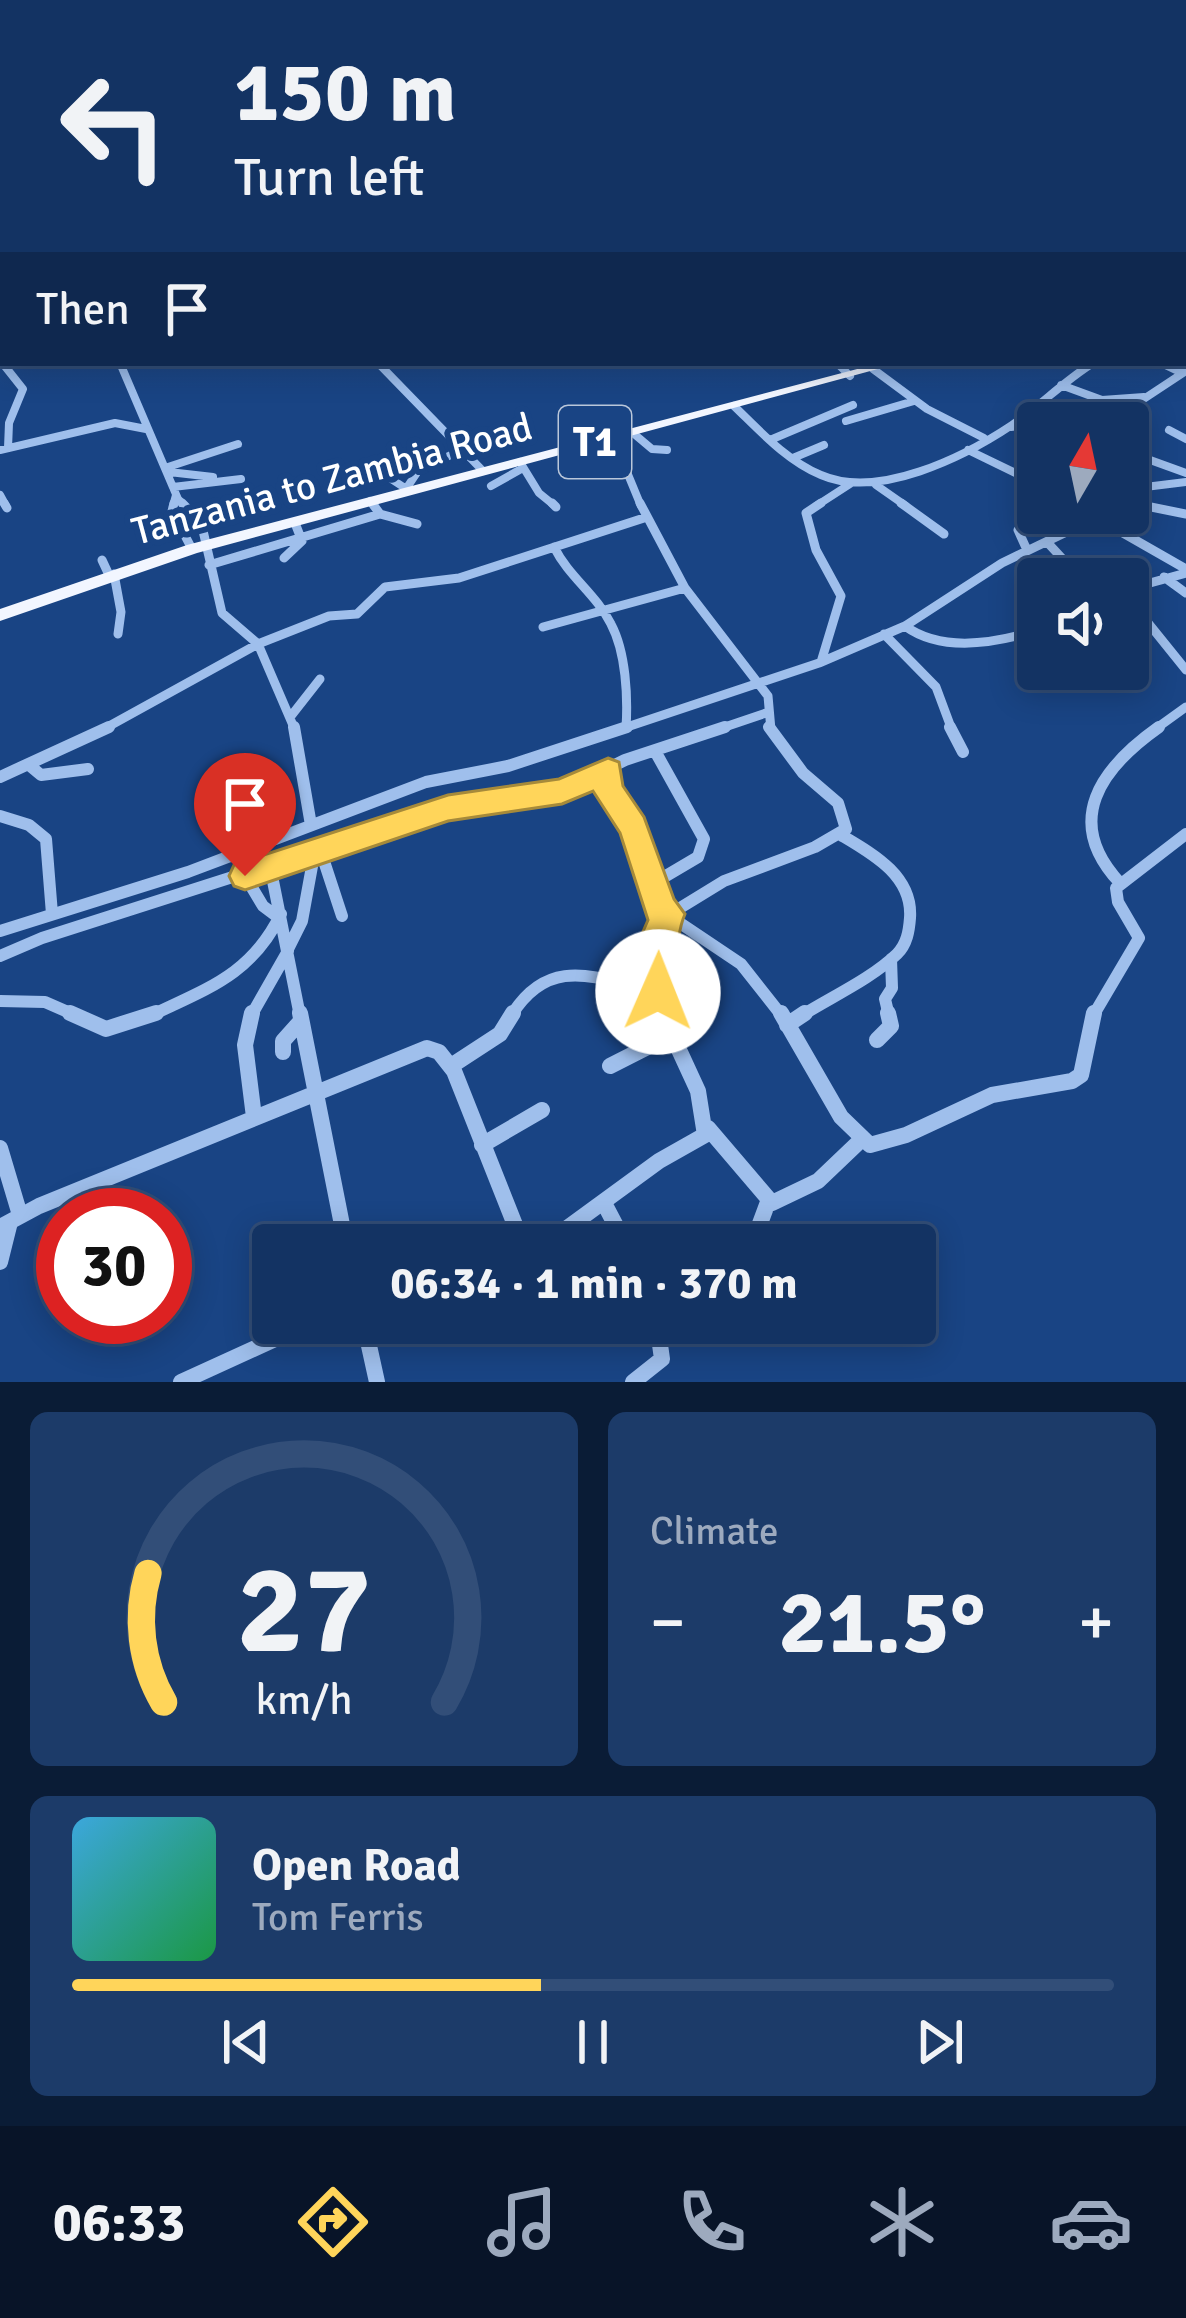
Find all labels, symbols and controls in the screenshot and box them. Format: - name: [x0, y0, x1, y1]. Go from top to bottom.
- text: 150 m: [234, 41, 456, 145]
- icon: left: [36, 48, 192, 204]
- text: Turn left: [234, 144, 424, 211]
- icon: arrive: [154, 276, 220, 342]
- text: Then: [36, 282, 130, 337]
- street label: Tanzania to Zambia Road: [127, 402, 537, 556]
- north arrow: [1017, 402, 1149, 534]
- map controls: [1017, 402, 1149, 690]
- road number: T1: [559, 406, 631, 478]
- button: sound: [1017, 558, 1149, 690]
- pin: [194, 753, 296, 876]
- icon: arrive: [212, 771, 278, 837]
- position arrow: [595, 929, 721, 1055]
- speed limit sign: 30: [36, 1188, 192, 1344]
- text: 06:34 · 1 min · 370 m: [390, 1256, 798, 1311]
- text: Climate: [650, 1507, 779, 1555]
- text: 27: [237, 1534, 371, 1687]
- text: 21.5°: [778, 1567, 986, 1678]
- text: −: [650, 1582, 686, 1663]
- text: +: [1078, 1582, 1114, 1663]
- text: km/h: [255, 1674, 353, 1727]
- text: Open Road: [252, 1838, 461, 1893]
- text: Tom Ferris: [252, 1893, 424, 1941]
- icon: previous: [213, 2009, 279, 2075]
- icon: pause: [560, 2009, 626, 2075]
- icon: next: [907, 2009, 973, 2075]
- icon: directions: [291, 2180, 375, 2264]
- icon: music: [480, 2180, 564, 2264]
- icon: phone: [670, 2180, 754, 2264]
- icon: climate: [860, 2180, 944, 2264]
- icon: car: [1049, 2180, 1133, 2264]
- text: 06:33: [53, 2189, 185, 2256]

